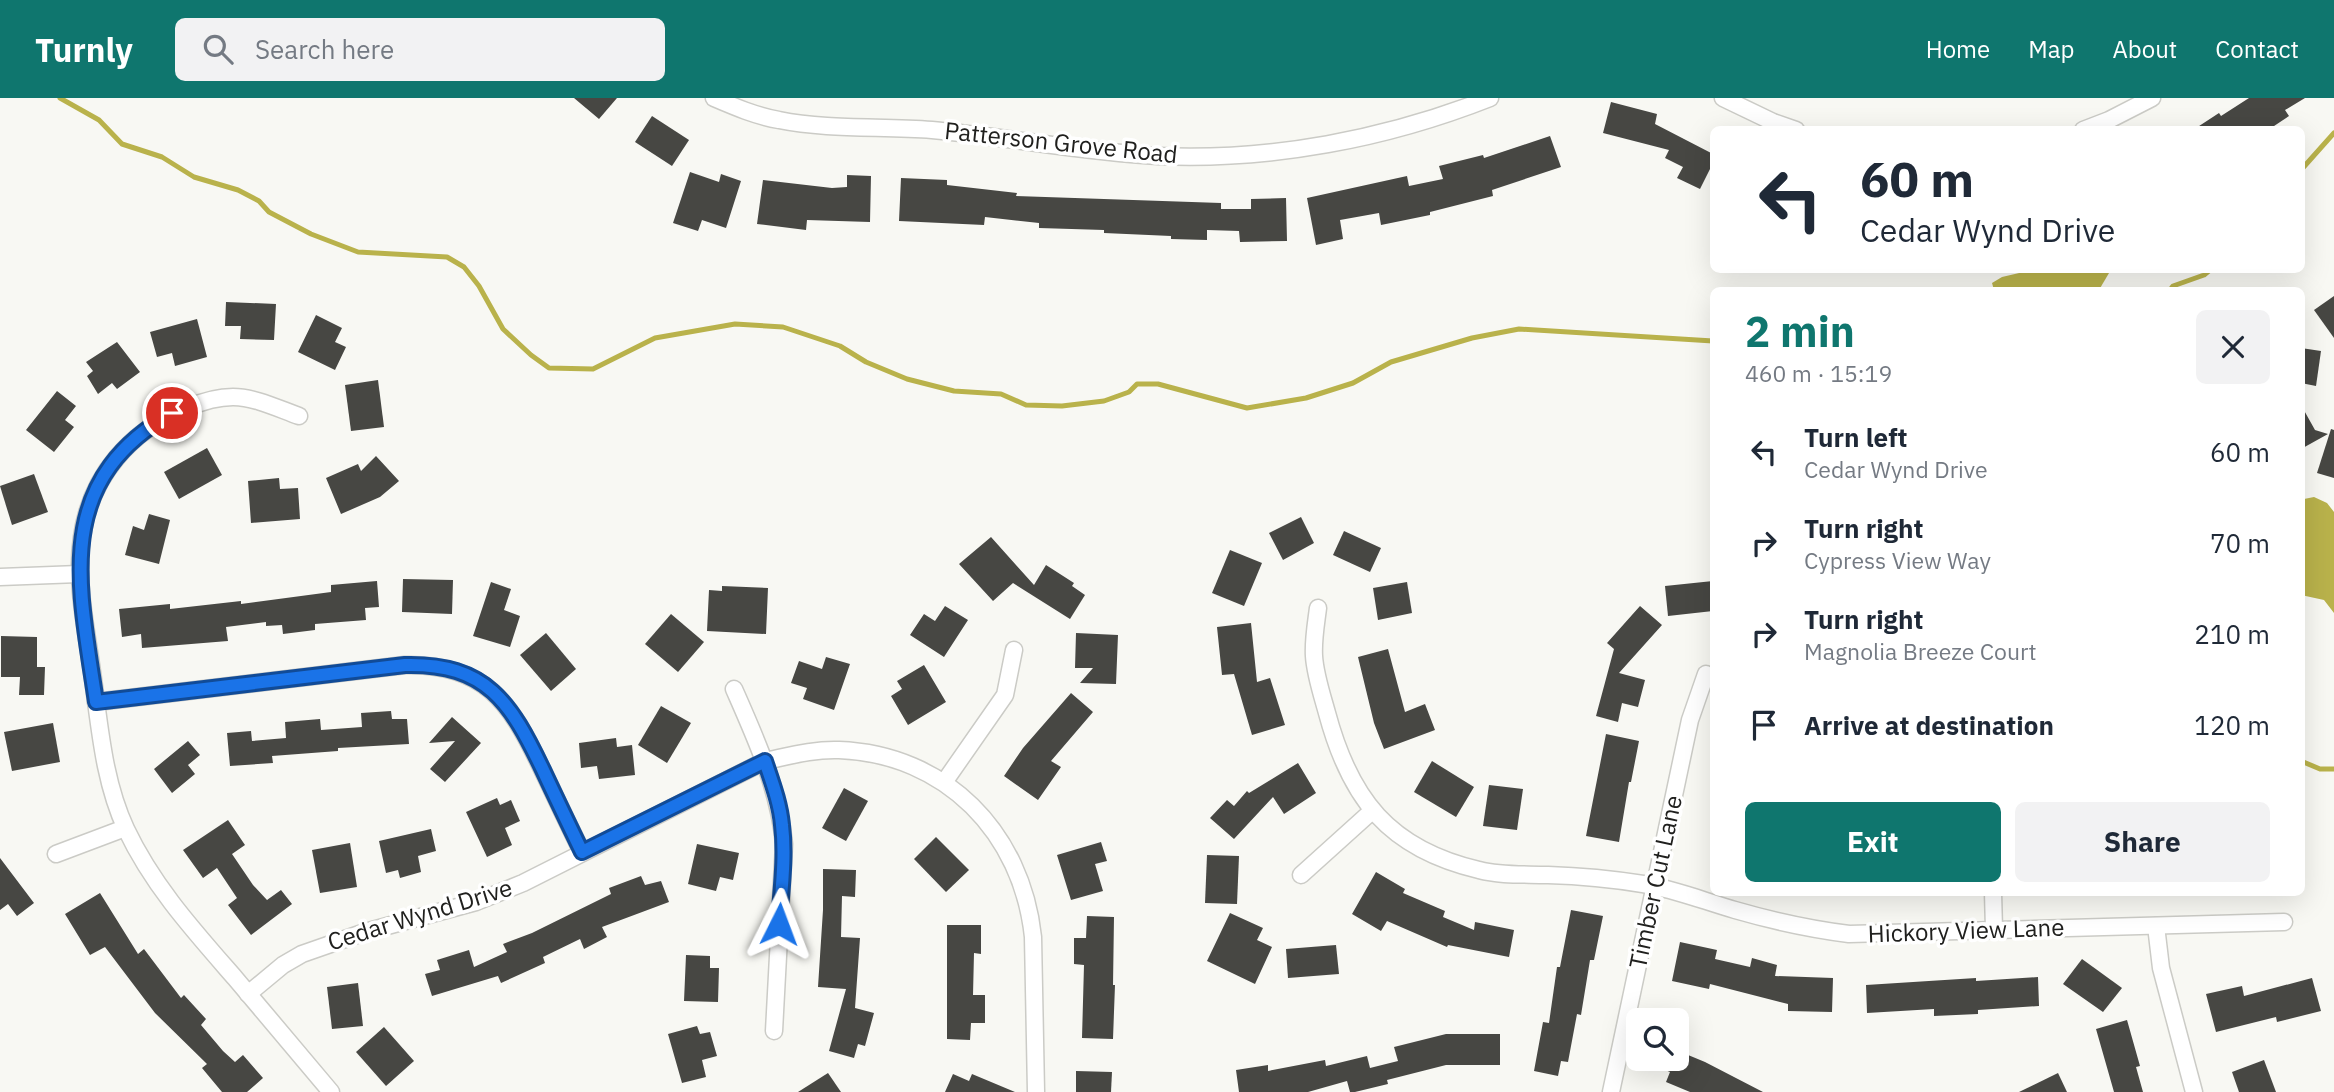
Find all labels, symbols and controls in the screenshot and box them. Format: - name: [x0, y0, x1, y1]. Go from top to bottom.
- search box: [175, 18, 665, 81]
- text: Turnly: [35, 28, 133, 71]
- icon: search: [199, 30, 237, 68]
- text: Search here: [255, 32, 394, 66]
- text: Home: [1926, 33, 1990, 65]
- text: Map: [2028, 33, 2074, 65]
- text: About: [2112, 33, 2177, 65]
- text: Contact: [2215, 33, 2299, 65]
- street label: Patterson Grove Road: [943, 114, 1179, 170]
- text: 60 m: [1860, 147, 1974, 210]
- icon: left: [1745, 154, 1836, 245]
- text: Cedar Wynd Drive: [1860, 209, 2115, 251]
- text: 2 min: [1745, 304, 1855, 359]
- button: close: [2196, 310, 2270, 384]
- text: 460 m · 15:19: [1745, 358, 1892, 388]
- pin: [142, 383, 202, 443]
- icon: arrive: [153, 394, 191, 432]
- text: Turn left: [1804, 420, 1907, 454]
- icon: left: [1745, 433, 1783, 471]
- text: 60 m: [2210, 435, 2270, 469]
- text: Cedar Wynd Drive: [1804, 454, 1988, 484]
- text: Turn right: [1804, 511, 1923, 545]
- icon: right: [1745, 524, 1783, 562]
- text: 70 m: [2210, 526, 2270, 560]
- text: Cypress View Way: [1804, 545, 1991, 575]
- text: Turn right: [1804, 602, 1923, 636]
- icon: right: [1745, 615, 1783, 653]
- text: 210 m: [2194, 617, 2270, 651]
- text: Magnolia Breeze Court: [1804, 636, 2037, 666]
- icon: arrive: [1745, 706, 1783, 744]
- text: Arrive at destination: [1804, 708, 2054, 742]
- text: 120 m: [2194, 708, 2270, 742]
- street label: Timber Cut Lane: [1621, 792, 1689, 971]
- button: Exit: [1745, 802, 2001, 882]
- button: Share: [2015, 802, 2270, 882]
- street label: Cedar Wynd Drive: [323, 871, 516, 957]
- position arrow: [742, 887, 816, 961]
- street label: Hickory View Lane: [1867, 911, 2065, 949]
- map controls: [1626, 1008, 1689, 1071]
- button: search: [1626, 1008, 1689, 1071]

